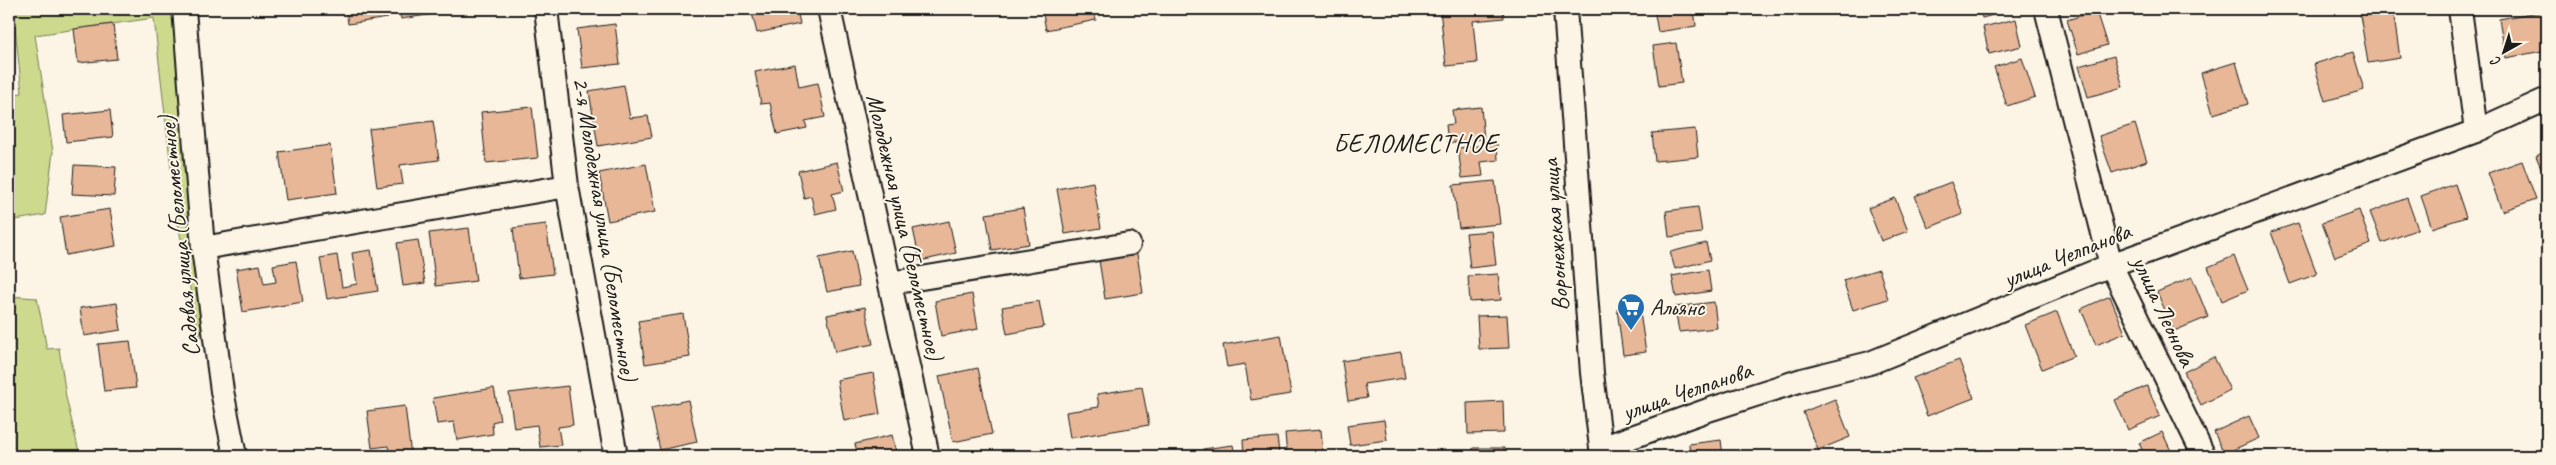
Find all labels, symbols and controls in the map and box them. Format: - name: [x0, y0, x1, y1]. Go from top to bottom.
- north arrow: [2478, 28, 2528, 78]
- text: С: [2486, 52, 2504, 70]
- street label: 2-я Молодежная улица (Беломестное): [566, 75, 644, 384]
- street label: Молодежная улица (Беломестное): [860, 91, 950, 364]
- street label: Садовая улица (Беломестное): [151, 113, 207, 358]
- district label: БЕЛОМЕСТНОЕ: [1333, 127, 1501, 160]
- street label: Воронежская улица: [1535, 157, 1575, 312]
- street label: улица Челпанова: [1997, 215, 2137, 295]
- street label: улица Леонова: [2125, 249, 2203, 372]
- supermarket icon: Альянс: [1616, 292, 1646, 331]
- place label: Альянс: [1650, 292, 1706, 322]
- street label: улица Челпанова: [1616, 354, 1757, 428]

